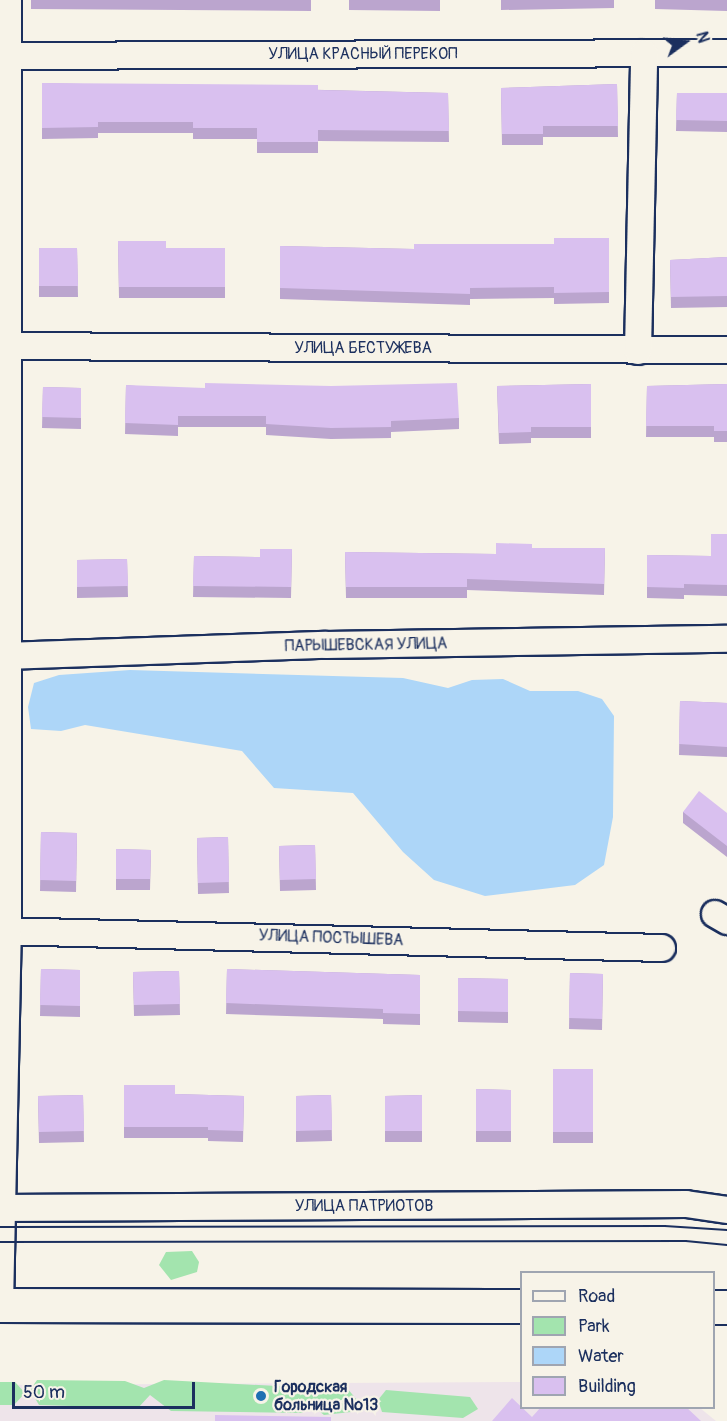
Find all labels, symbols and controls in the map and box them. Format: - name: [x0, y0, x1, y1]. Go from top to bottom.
- north arrow: [655, 12, 715, 72]
- text: N: [691, 30, 713, 45]
- street label: УЛИЦА КРАСНЫЙ ПЕРЕКОП: [268, 44, 458, 64]
- street label: УЛИЦА БЕСТУЖЕВА: [294, 338, 432, 358]
- street label: ПАРЫШЕВСКАЯ УЛИЦА: [285, 634, 447, 656]
- street label: УЛИЦА ПОСТЫШЕВА: [258, 926, 404, 950]
- street label: УЛИЦА ПАТРИОТОВ: [295, 1196, 433, 1216]
- legend: [520, 1271, 715, 1409]
- text: Road: [578, 1285, 615, 1308]
- text: Park: [578, 1315, 610, 1338]
- text: Water: [578, 1345, 624, 1368]
- scale bar: [15, 1370, 198, 1408]
- text: Building: [578, 1375, 636, 1398]
- place label: Городская больница №13: [274, 1377, 378, 1415]
- text: 50 m: [23, 1381, 65, 1404]
- marker: Городская больница №13: [252, 1387, 270, 1405]

